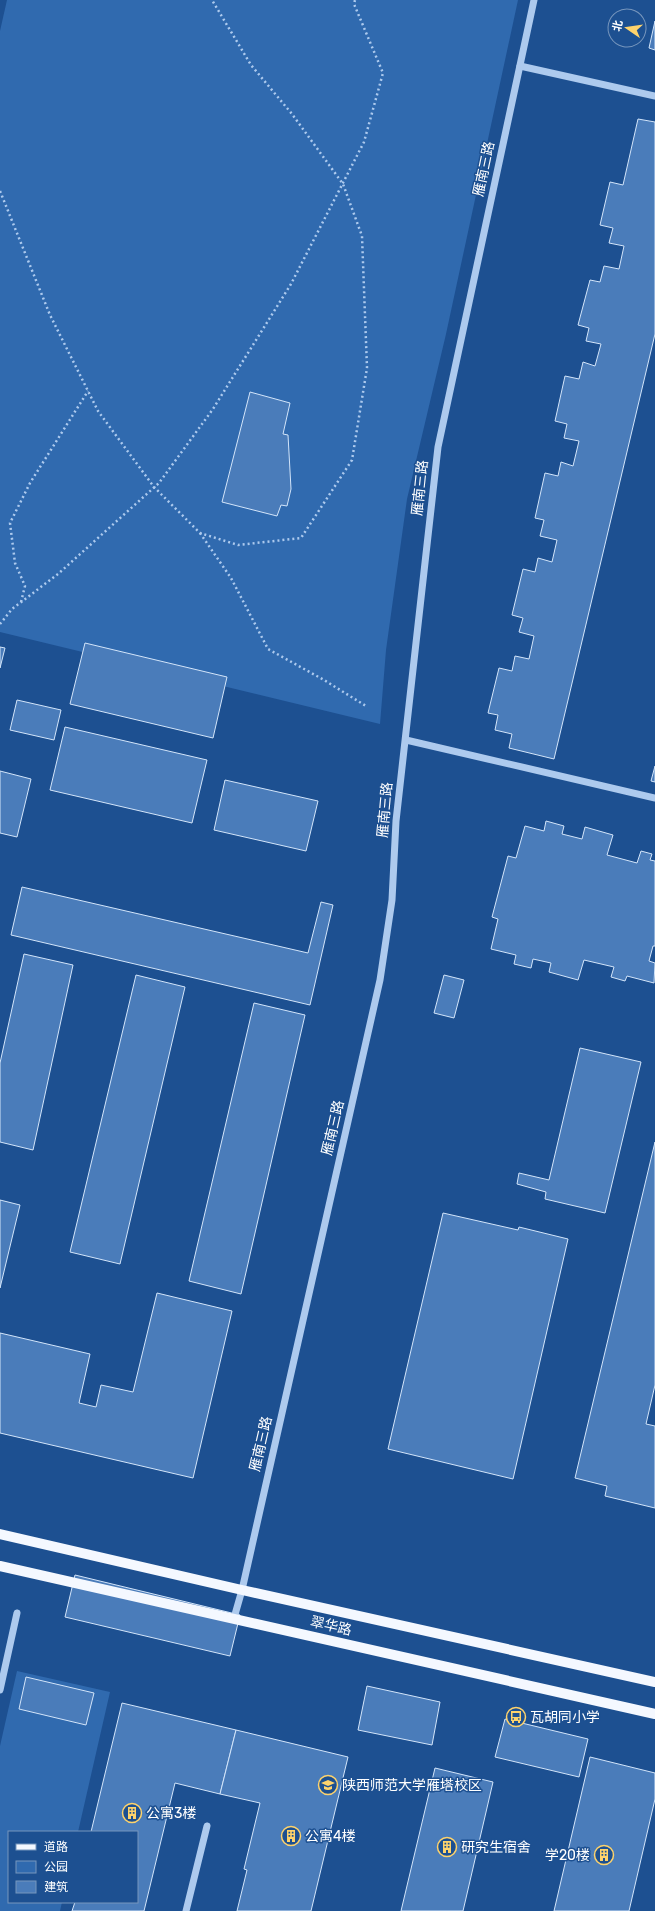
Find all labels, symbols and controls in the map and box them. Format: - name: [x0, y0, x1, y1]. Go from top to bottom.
- north arrow: [607, 8, 647, 48]
- text: 北: [610, 19, 625, 33]
- street label: 雁南三路: [470, 140, 498, 198]
- street label: 雁南三路: [409, 459, 431, 517]
- street label: 雁南三路: [374, 781, 396, 839]
- street label: 雁南三路: [318, 1099, 348, 1157]
- street label: 雁南三路: [246, 1415, 276, 1473]
- street label: 翠华路: [309, 1613, 353, 1639]
- bus stop icon: 瓦胡同小学: [505, 1706, 527, 1728]
- place label: 瓦胡同小学: [530, 1709, 600, 1726]
- school or university icon: 陕西师范大学雁塔校区: [317, 1774, 339, 1796]
- place label: 陕西师范大学雁塔校区: [342, 1777, 482, 1794]
- building icon: 公寓3楼: [121, 1802, 143, 1824]
- place label: 公寓3楼: [146, 1805, 196, 1822]
- building icon: 公寓4楼: [280, 1825, 302, 1847]
- place label: 公寓4楼: [305, 1828, 356, 1845]
- legend: [8, 1831, 138, 1903]
- building icon: 研究生宿舍: [436, 1836, 458, 1858]
- place label: 研究生宿舍: [461, 1839, 531, 1856]
- text: 道路: [44, 1840, 68, 1854]
- building icon: 学20楼: [593, 1844, 615, 1866]
- place label: 学20楼: [545, 1847, 590, 1864]
- text: 公园: [44, 1860, 68, 1874]
- text: 建筑: [44, 1880, 68, 1894]

